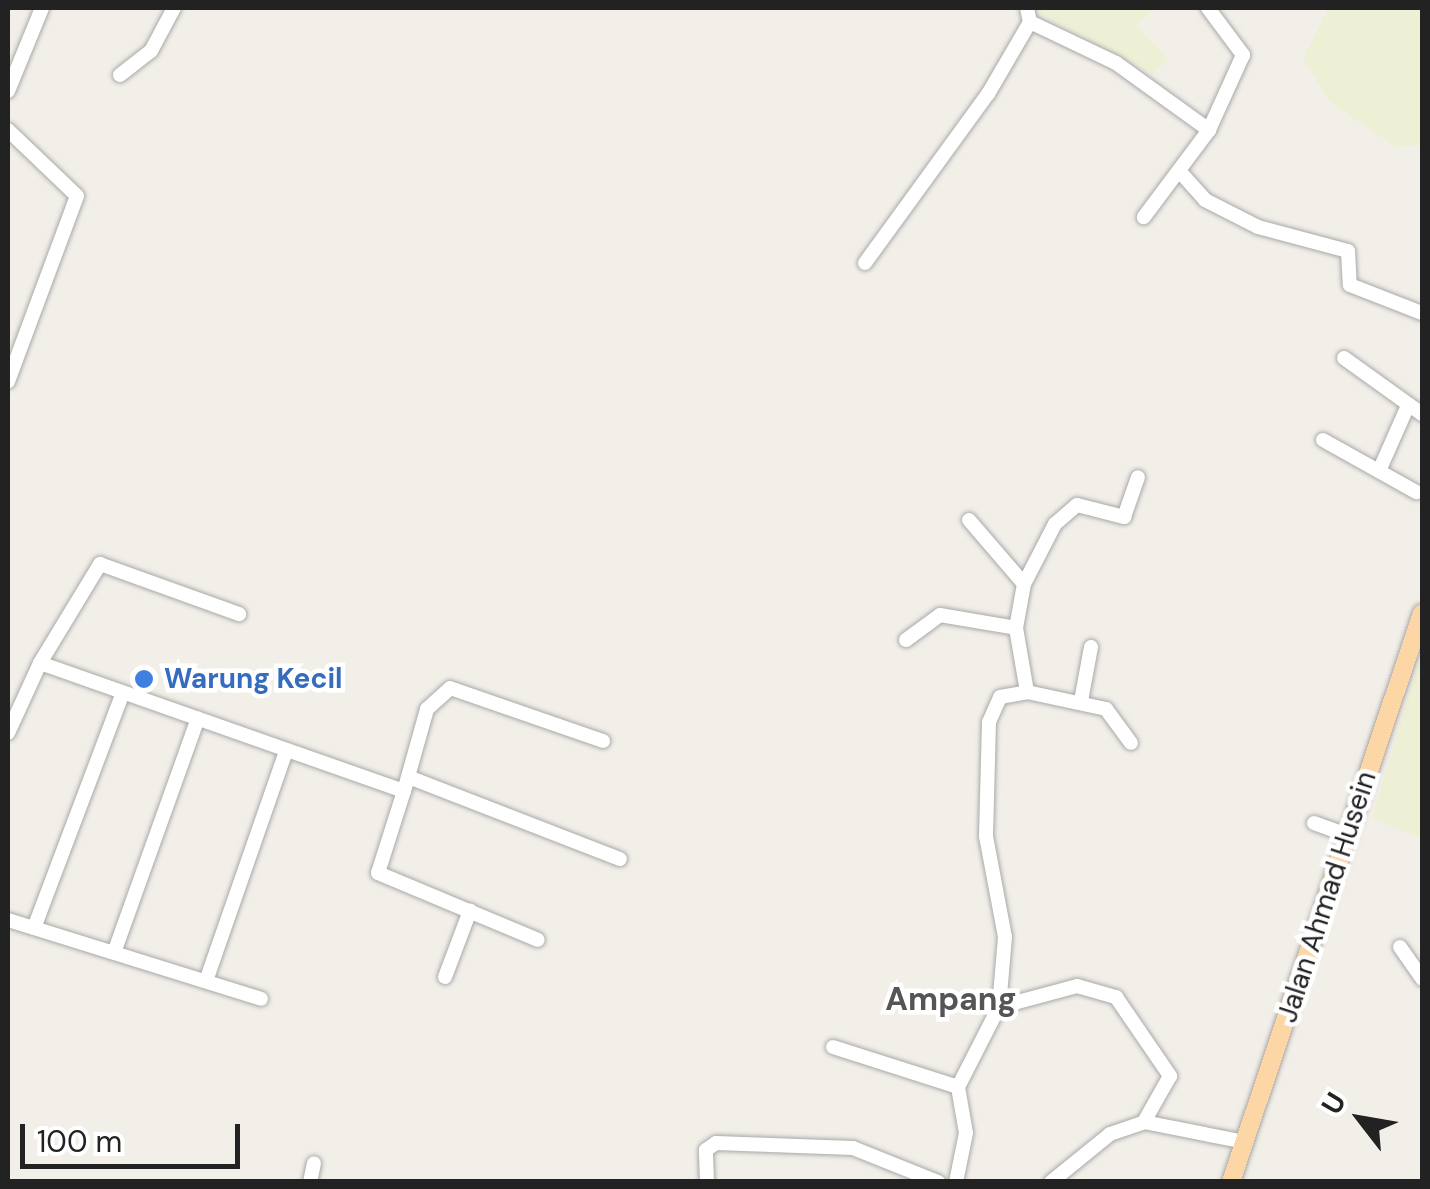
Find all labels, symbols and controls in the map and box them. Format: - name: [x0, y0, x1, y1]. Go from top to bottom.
- place label: Warung Kecil: [164, 662, 343, 696]
- marker: Warung Kecil: [133, 668, 155, 690]
- street label: Jalan Ahmad Husein: [1271, 767, 1383, 1027]
- district label: Ampang: [885, 980, 1017, 1018]
- north arrow: [1310, 1069, 1410, 1169]
- text: U: [1313, 1086, 1355, 1121]
- scale bar: [25, 1104, 245, 1166]
- text: 100 m: [37, 1122, 122, 1161]

